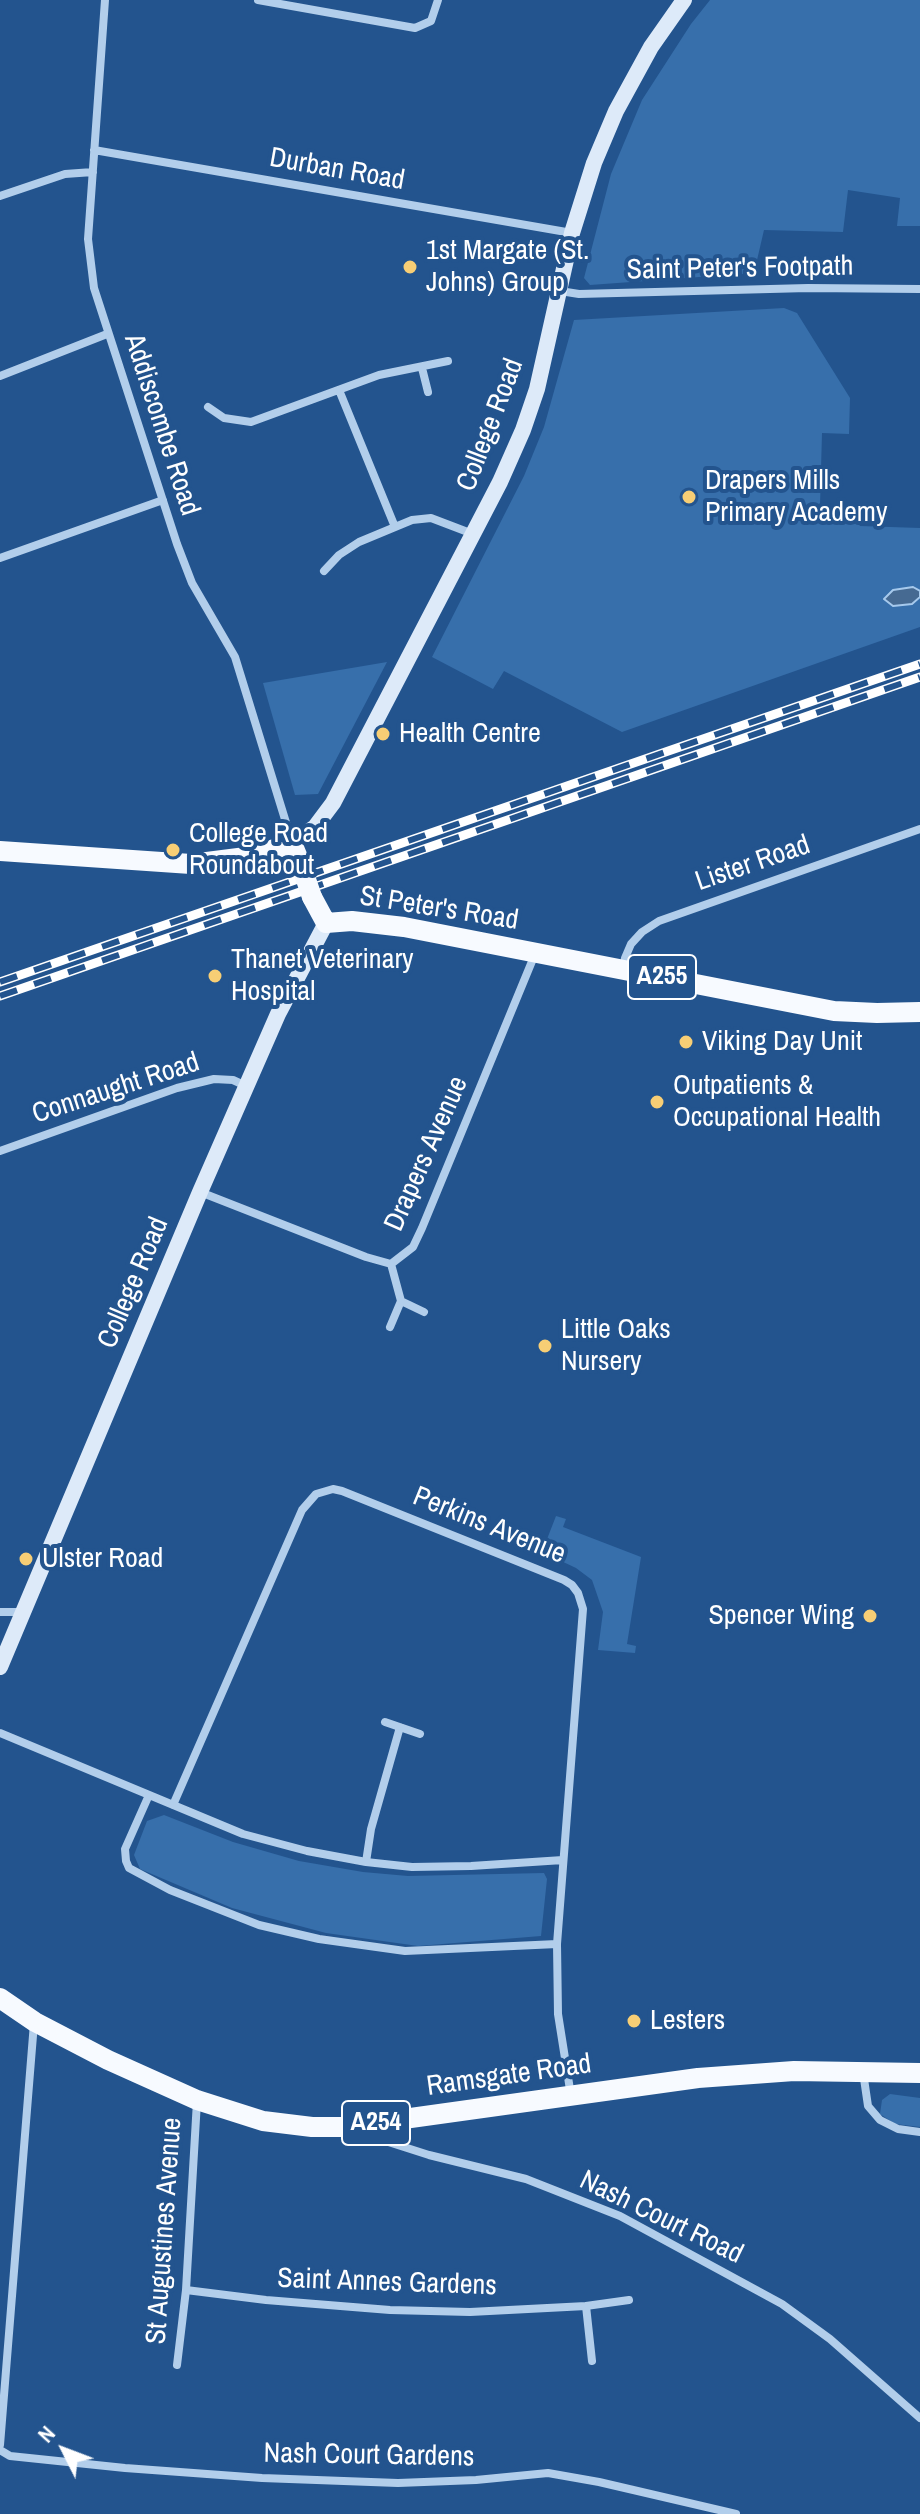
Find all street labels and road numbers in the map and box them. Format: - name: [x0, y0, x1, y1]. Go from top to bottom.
- street label: Durban Road: [267, 142, 407, 198]
- street label: Saint Peter's Footpath: [626, 250, 854, 288]
- street label: Addiscombe Road: [116, 330, 206, 520]
- street label: College Road: [450, 354, 532, 496]
- street label: Lister Road: [691, 829, 815, 899]
- street label: St Peter's Road: [357, 880, 521, 938]
- road number: A255: [628, 955, 696, 999]
- street label: Connaught Road: [28, 1046, 204, 1132]
- street label: Drapers Avenue: [378, 1072, 476, 1236]
- street label: College Road: [91, 1212, 177, 1354]
- street label: Perkins Avenue: [408, 1480, 570, 1572]
- street label: Ramsgate Road: [425, 2048, 593, 2104]
- road number: A254: [342, 2101, 410, 2145]
- street label: St Augustines Avenue: [140, 2117, 190, 2345]
- street label: Nash Court Road: [574, 2164, 748, 2272]
- street label: Saint Annes Gardens: [277, 2262, 497, 2304]
- street label: Nash Court Gardens: [263, 2437, 475, 2475]

